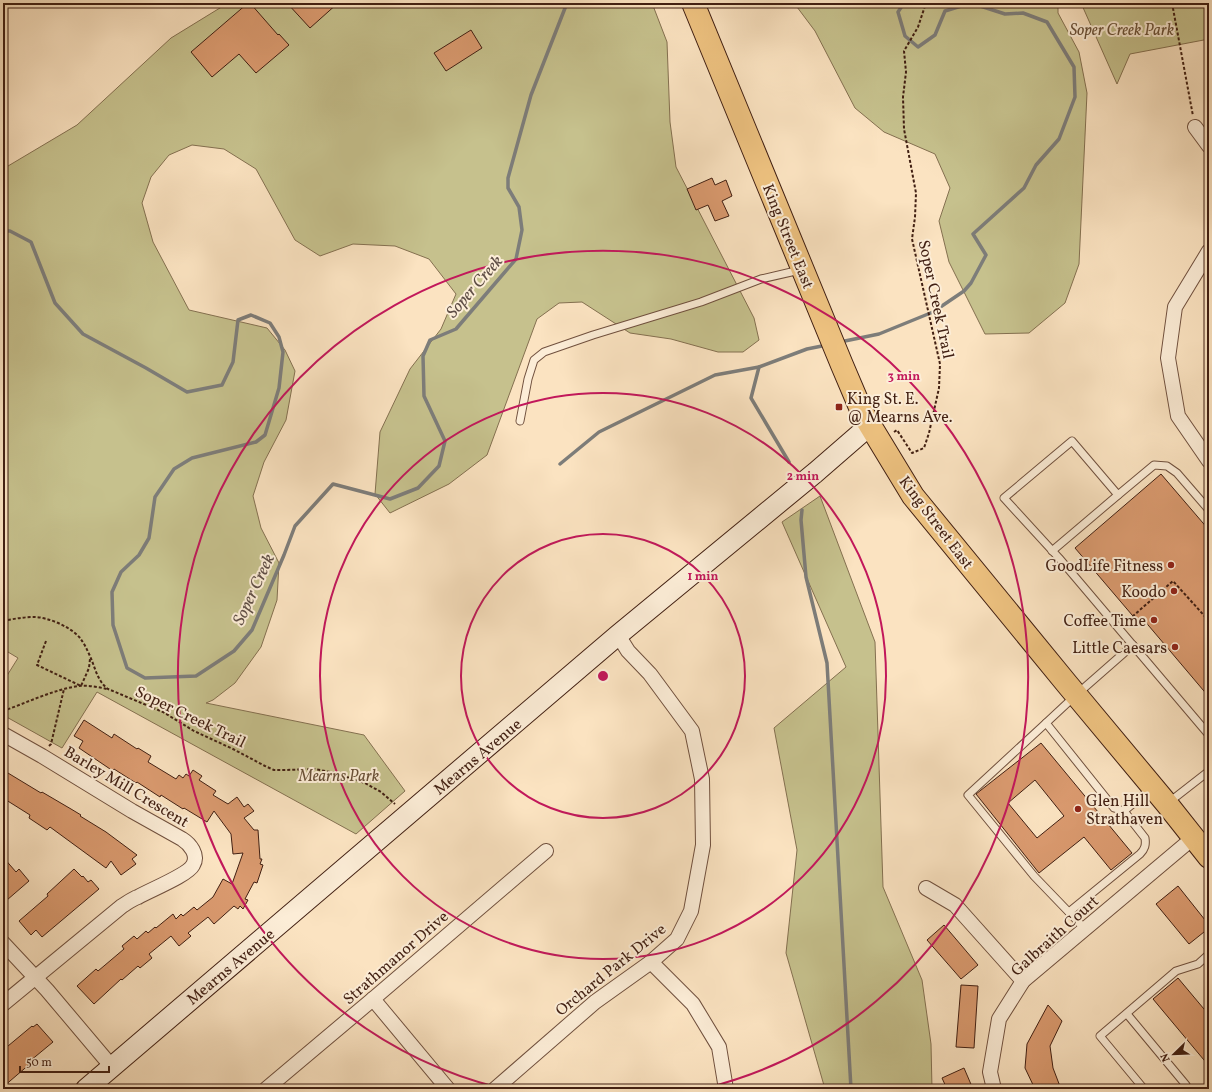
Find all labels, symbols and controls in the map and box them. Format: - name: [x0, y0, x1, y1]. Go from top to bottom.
- park label: Soper Creek Park: [1070, 20, 1175, 42]
- street label: King Street East: [756, 181, 818, 293]
- street label: Soper Creek Trail: [912, 238, 958, 361]
- water label: Soper Creek: [441, 251, 509, 323]
- text: 3 min: [888, 369, 920, 385]
- place label: King St. E. @ Mearns Ave.: [847, 389, 953, 429]
- marker: King St. E. @ Mearns Ave.: [834, 402, 844, 412]
- text: 2 min: [787, 469, 819, 485]
- street label: King Street East: [893, 472, 978, 575]
- water label: Soper Creek: [228, 550, 281, 629]
- place label: GoodLife Fitness: [1045, 556, 1163, 578]
- marker: GoodLife Fitness: [1166, 560, 1176, 570]
- text: 1 min: [688, 569, 719, 585]
- place label: Koodo: [1121, 582, 1166, 604]
- marker: Koodo: [1169, 586, 1179, 596]
- place label: Coffee Time: [1063, 611, 1146, 633]
- marker: Coffee Time: [1149, 615, 1159, 625]
- place label: Little Caesars: [1072, 638, 1167, 660]
- marker: Little Caesars: [1170, 642, 1180, 652]
- centre of rings: [596, 669, 610, 683]
- street label: Soper Creek Trail: [131, 681, 249, 754]
- street label: Mearns Avenue: [430, 714, 527, 801]
- street label: Barley Mill Crescent: [59, 742, 193, 834]
- park label: Mearns Park: [298, 766, 380, 788]
- place label: Glen Hill Strathaven: [1086, 791, 1163, 831]
- marker: Glen Hill Strathaven: [1073, 804, 1083, 814]
- street label: Galbraith Court: [1007, 891, 1104, 982]
- street label: Strathmanor Drive: [339, 907, 454, 1011]
- street label: Orchard Park Drive: [551, 919, 671, 1022]
- street label: Mearns Avenue: [183, 924, 280, 1011]
- north arrow: [1154, 1034, 1194, 1074]
- scale bar: [20, 1048, 109, 1074]
- text: N: [1158, 1051, 1175, 1064]
- text: 50 m: [26, 1055, 52, 1071]

